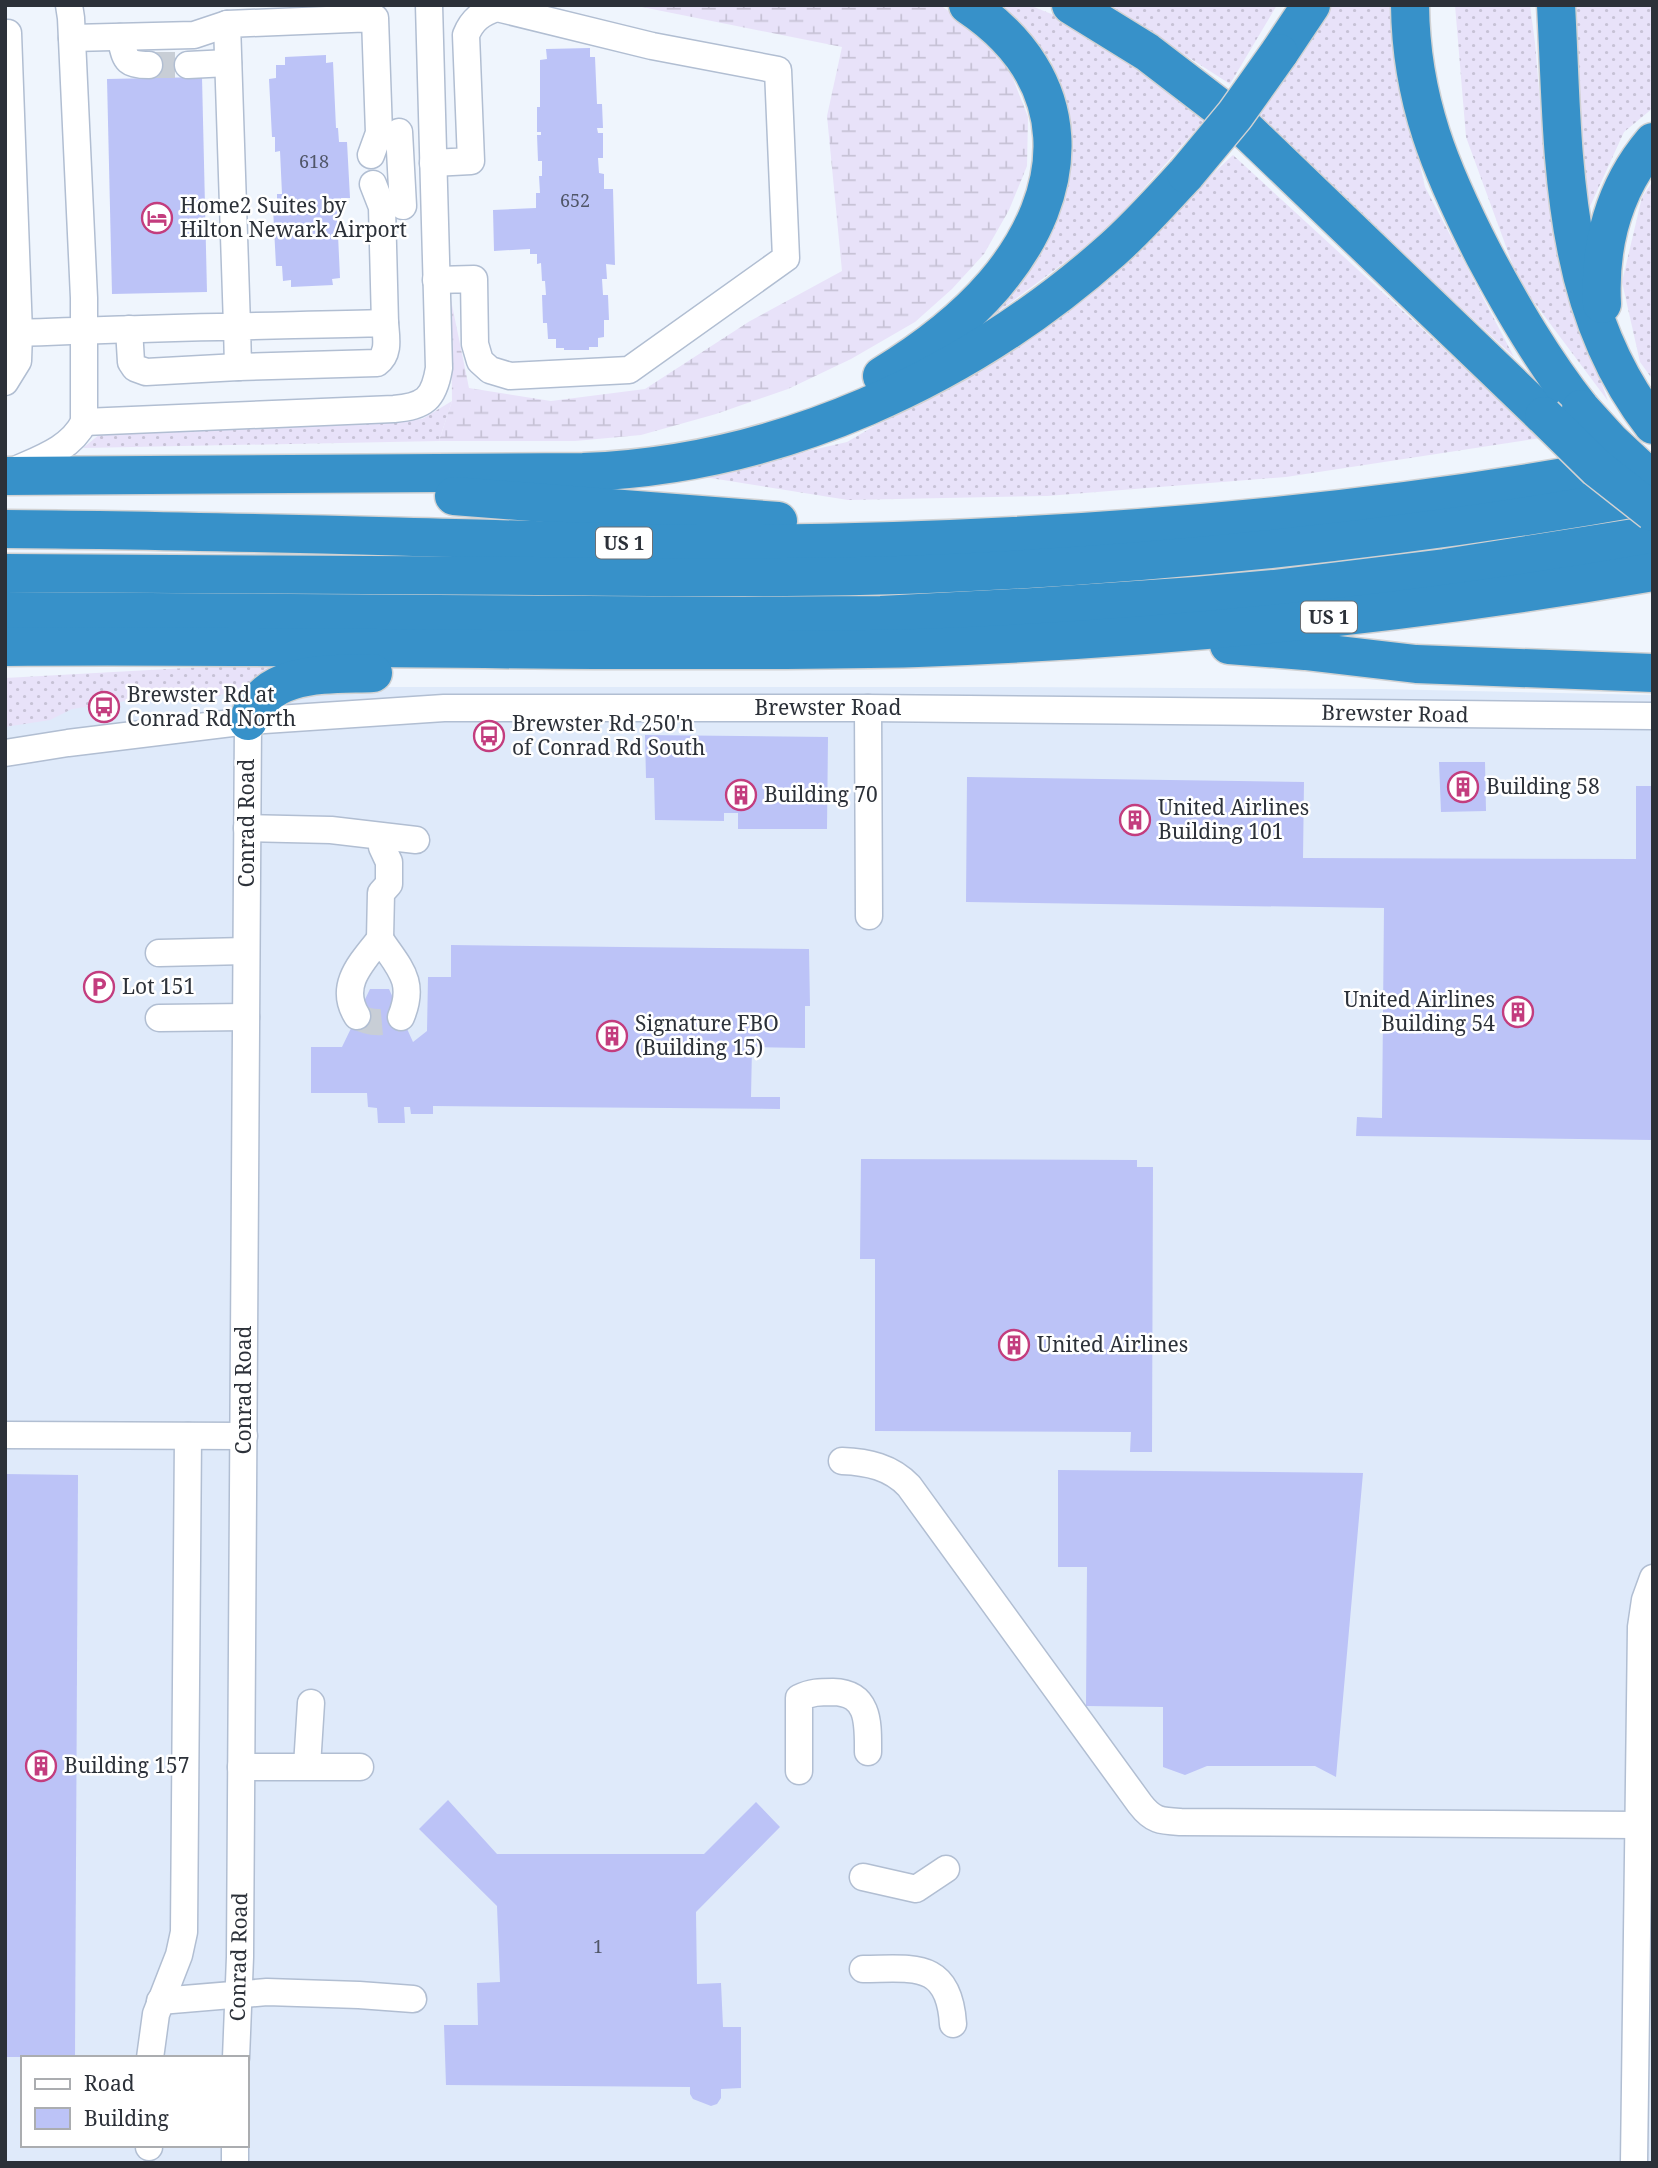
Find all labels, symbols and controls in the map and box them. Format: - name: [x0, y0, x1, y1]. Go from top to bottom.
- house number: 618: [299, 149, 329, 173]
- house number: 652: [560, 188, 590, 212]
- place label: Home2 Suites by Hilton Newark Airport: [180, 191, 407, 243]
- hotel icon: Home2 Suites by Hilton Newark Airport: [140, 201, 174, 235]
- road number: US 1: [596, 528, 652, 558]
- road number: US 1: [1301, 602, 1357, 632]
- place label: Brewster Rd at Conrad Rd North: [127, 680, 296, 732]
- bus stop icon: Brewster Rd at Conrad Rd North: [87, 690, 121, 724]
- street label: Brewster Road: [754, 693, 902, 721]
- street label: Brewster Road: [1321, 698, 1469, 728]
- place label: Brewster Rd 250'n of Conrad Rd South: [512, 709, 705, 761]
- bus stop icon: Brewster Rd 250'n of Conrad Rd South: [472, 719, 506, 753]
- street label: Conrad Road: [232, 758, 260, 887]
- building icon: Building 58: [1446, 770, 1480, 804]
- place label: Building 58: [1486, 772, 1600, 800]
- building icon: Building 70: [724, 778, 758, 812]
- place label: Building 70: [764, 780, 878, 808]
- place label: United Airlines Building 101: [1158, 793, 1309, 845]
- building icon: United Airlines Building 101: [1118, 803, 1152, 837]
- parking icon: Lot 151: [82, 970, 116, 1004]
- place label: Lot 151: [122, 972, 195, 1000]
- place label: United Airlines Building 54: [1344, 985, 1495, 1037]
- building icon: United Airlines Building 54: [1501, 995, 1535, 1029]
- place label: Signature FBO (Building 15): [635, 1009, 779, 1061]
- building icon: Signature FBO (Building 15): [595, 1019, 629, 1053]
- street label: Conrad Road: [229, 1325, 257, 1454]
- building icon: United Airlines: [997, 1328, 1031, 1362]
- place label: United Airlines: [1037, 1330, 1188, 1358]
- building icon: Building 157: [24, 1749, 58, 1783]
- place label: Building 157: [64, 1751, 189, 1779]
- street label: Conrad Road: [223, 1892, 253, 2022]
- house number: 1: [593, 1934, 603, 1958]
- legend: [21, 2056, 248, 2147]
- text: Road: [84, 2069, 135, 2097]
- text: Building: [84, 2104, 169, 2132]

